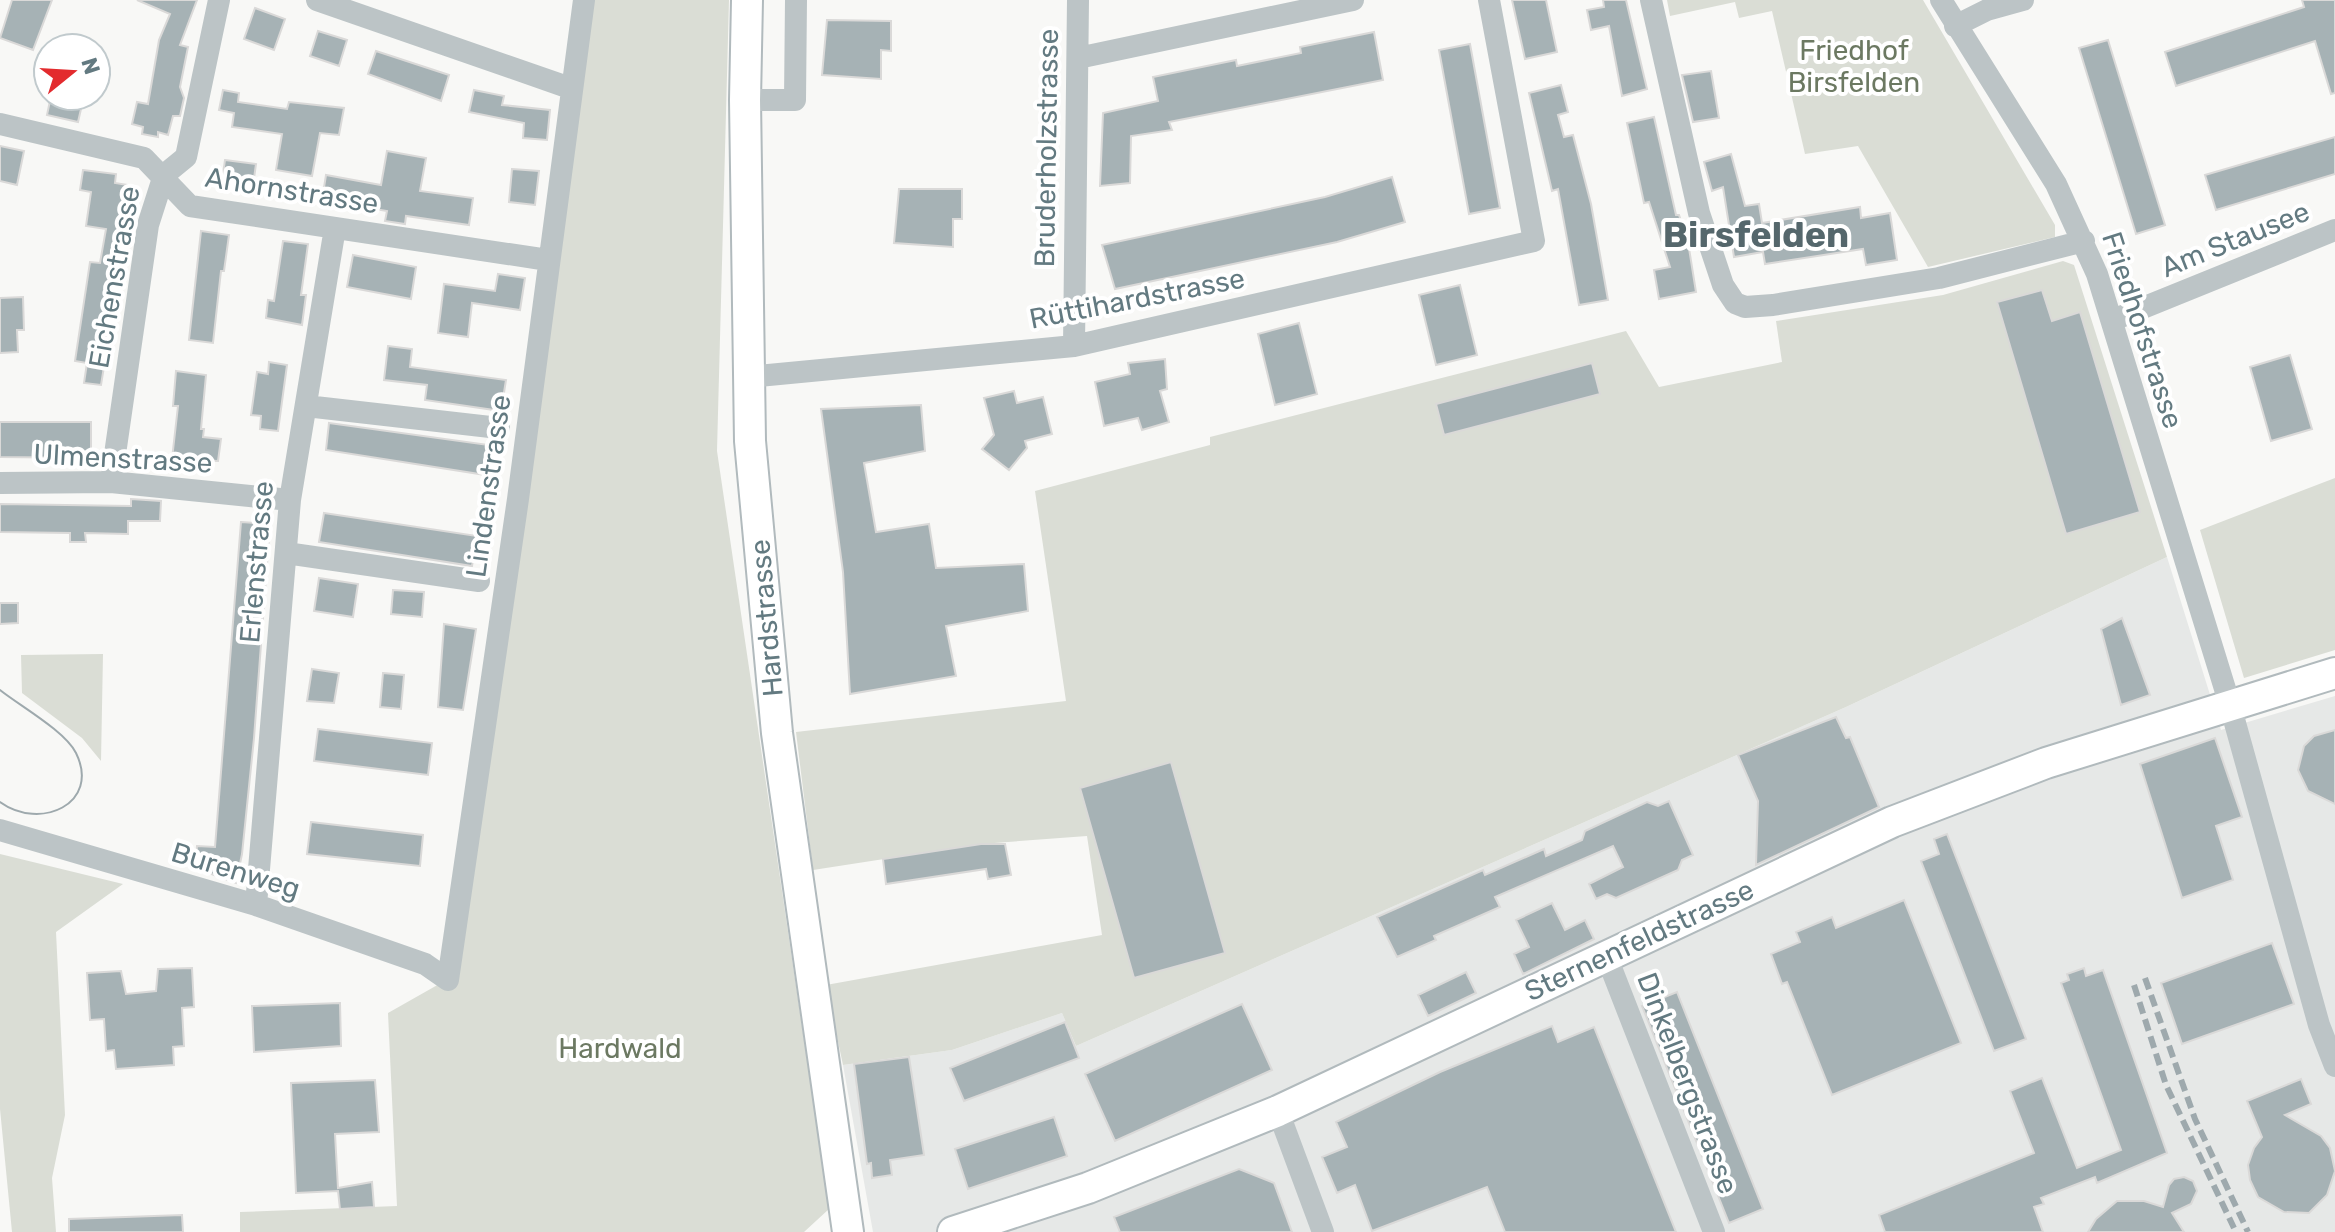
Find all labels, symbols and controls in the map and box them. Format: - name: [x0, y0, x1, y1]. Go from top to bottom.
- street label: Bruderholzstrasse: [1028, 28, 1065, 268]
- north arrow: [32, 32, 112, 112]
- park label: Friedhof Birsfelden: [1788, 34, 1920, 99]
- text: N: [75, 54, 106, 78]
- street label: Ahornstrasse: [203, 161, 381, 220]
- street label: Eichenstrasse: [82, 184, 147, 371]
- street label: Am Stausee: [2156, 195, 2314, 284]
- district label: Birsfelden: [1663, 213, 1849, 256]
- street label: Friedhofstrasse: [2095, 228, 2190, 433]
- street label: Rüttihardstrasse: [1027, 261, 1248, 336]
- street label: Lindenstrasse: [459, 393, 518, 580]
- street label: Ulmenstrasse: [33, 437, 213, 480]
- street label: Erlenstrasse: [233, 480, 280, 644]
- street label: Hardstrasse: [743, 538, 790, 698]
- street label: Burenweg: [168, 835, 304, 906]
- street label: Sternenfeldstrasse: [1519, 873, 1759, 1008]
- street label: Dinkelbergstrasse: [1630, 968, 1745, 1198]
- park label: Hardwald: [558, 1032, 682, 1065]

